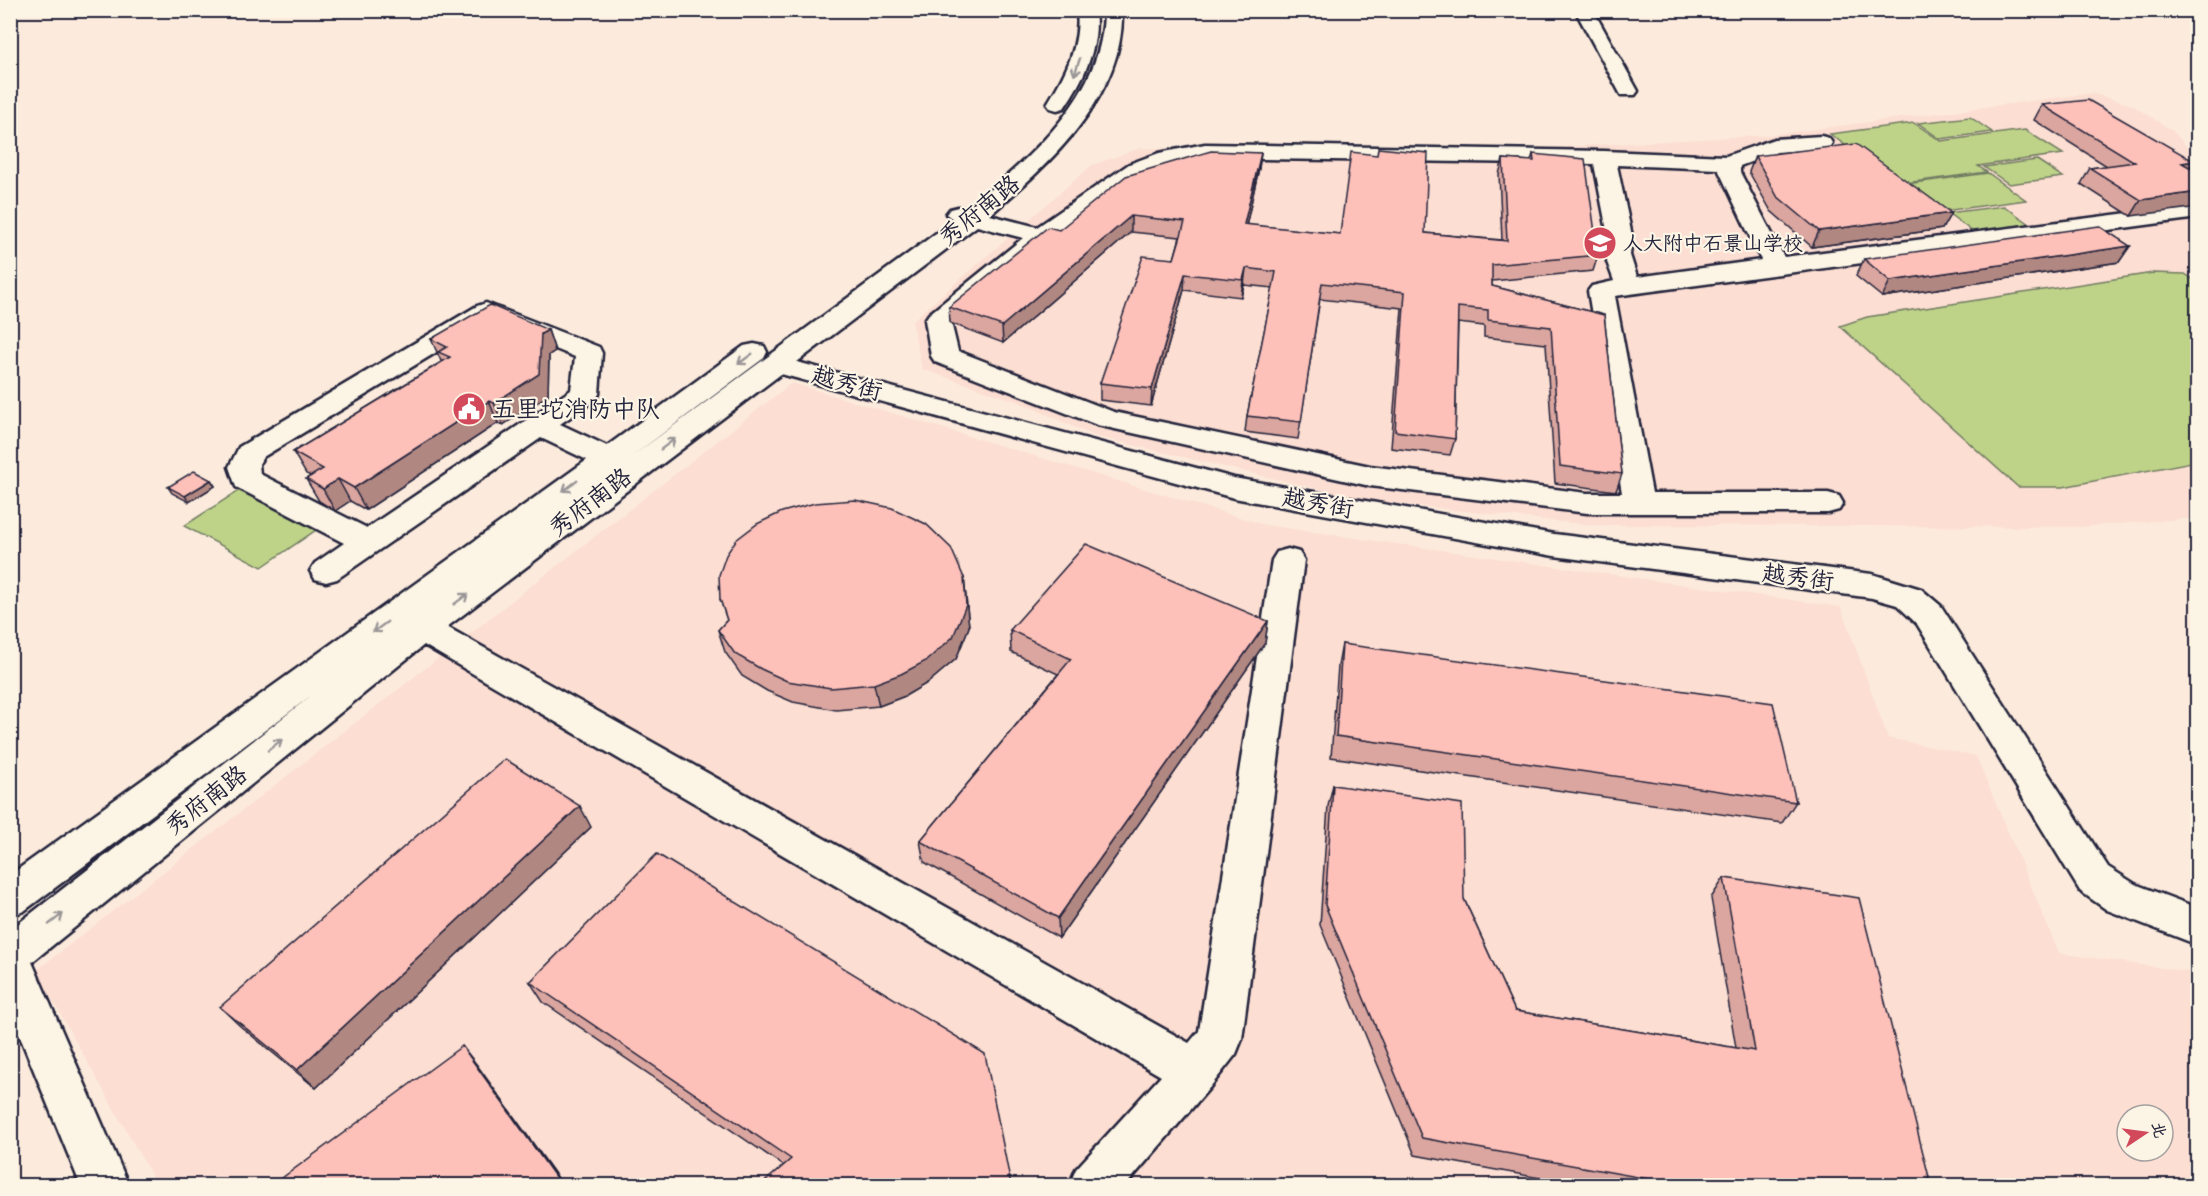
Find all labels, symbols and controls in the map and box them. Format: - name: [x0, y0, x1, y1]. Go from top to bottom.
- one-way arrow: [1070, 57, 1081, 76]
- street label: 秀府南路: [932, 168, 1026, 252]
- school or university icon: 人大附中石景山学校: [1582, 225, 1618, 261]
- place label: 人大附中石景山学校: [1623, 231, 1803, 256]
- one-way arrow: [737, 352, 753, 365]
- street label: 越秀街: [808, 359, 886, 407]
- public building icon: 五里坨消防中队: [451, 391, 487, 427]
- place label: 五里坨消防中队: [492, 394, 660, 424]
- one-way arrow: [659, 438, 675, 451]
- street label: 秀府南路: [543, 461, 637, 543]
- one-way arrow: [563, 480, 579, 492]
- street label: 越秀街: [1280, 482, 1356, 524]
- street label: 越秀街: [1760, 558, 1836, 596]
- one-way arrow: [453, 593, 469, 605]
- one-way arrow: [372, 621, 388, 633]
- one-way arrow: [267, 739, 283, 752]
- street label: 秀府南路: [159, 759, 253, 841]
- one-way arrow: [48, 912, 64, 925]
- north arrow: [2115, 1103, 2175, 1163]
- text: 北: [2147, 1120, 2170, 1140]

